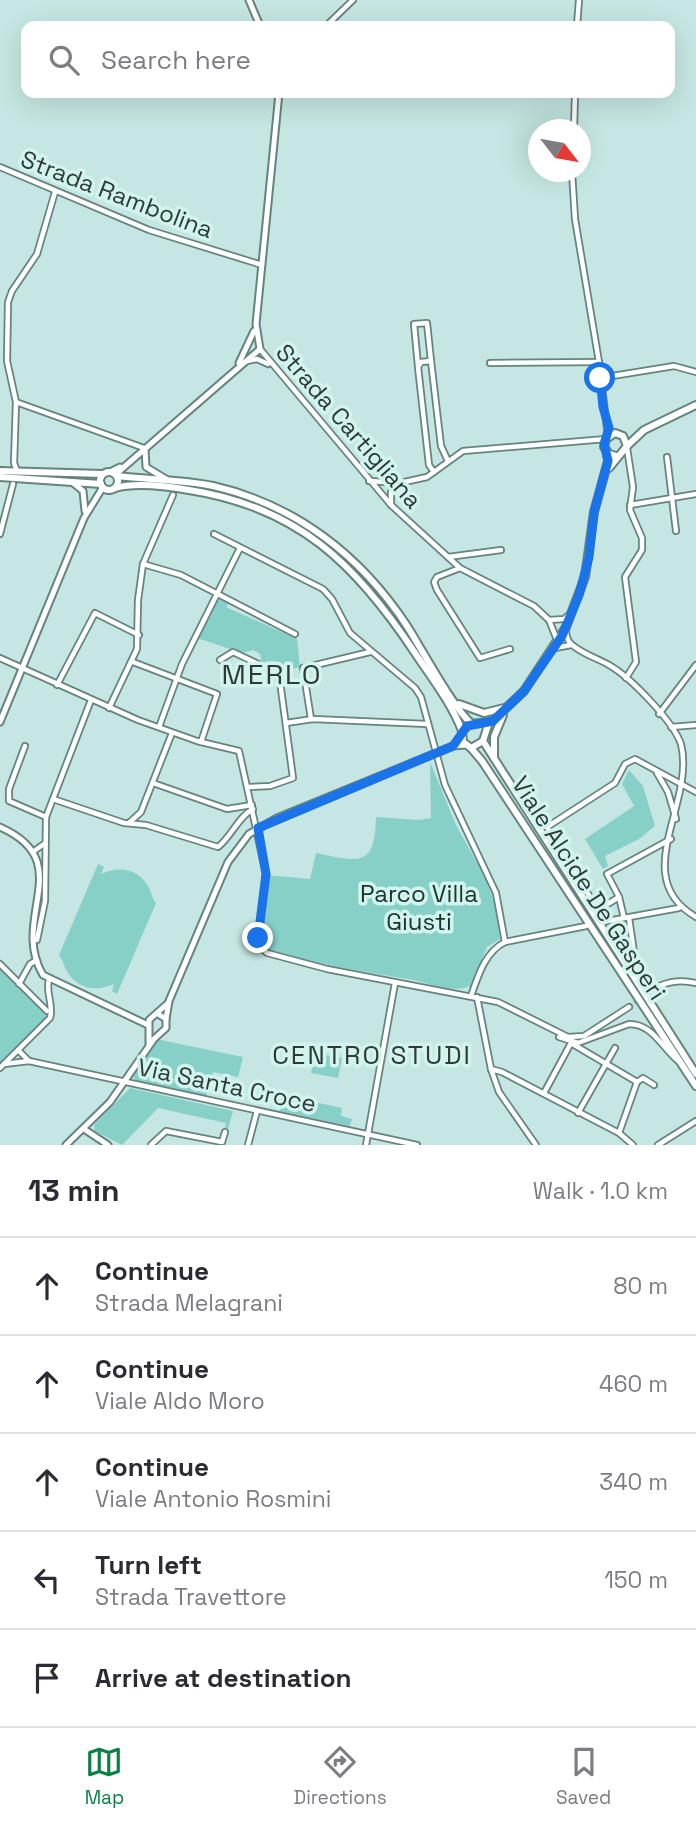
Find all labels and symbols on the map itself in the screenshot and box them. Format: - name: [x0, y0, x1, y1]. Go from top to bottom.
- north arrow: [528, 119, 591, 182]
- street label: Strada Rambolina: [16, 143, 218, 245]
- street label: Strada Cartigliana: [269, 337, 429, 515]
- route start: [584, 362, 615, 393]
- district label: MERLO: [221, 656, 323, 692]
- street label: Viale Alcide De Gasperi: [505, 770, 673, 1006]
- park label: Parco Villa Giusti: [360, 878, 478, 937]
- route end: [242, 922, 273, 953]
- district label: CENTRO STUDI: [272, 1038, 472, 1072]
- street label: Via Santa Croce: [135, 1051, 319, 1119]

